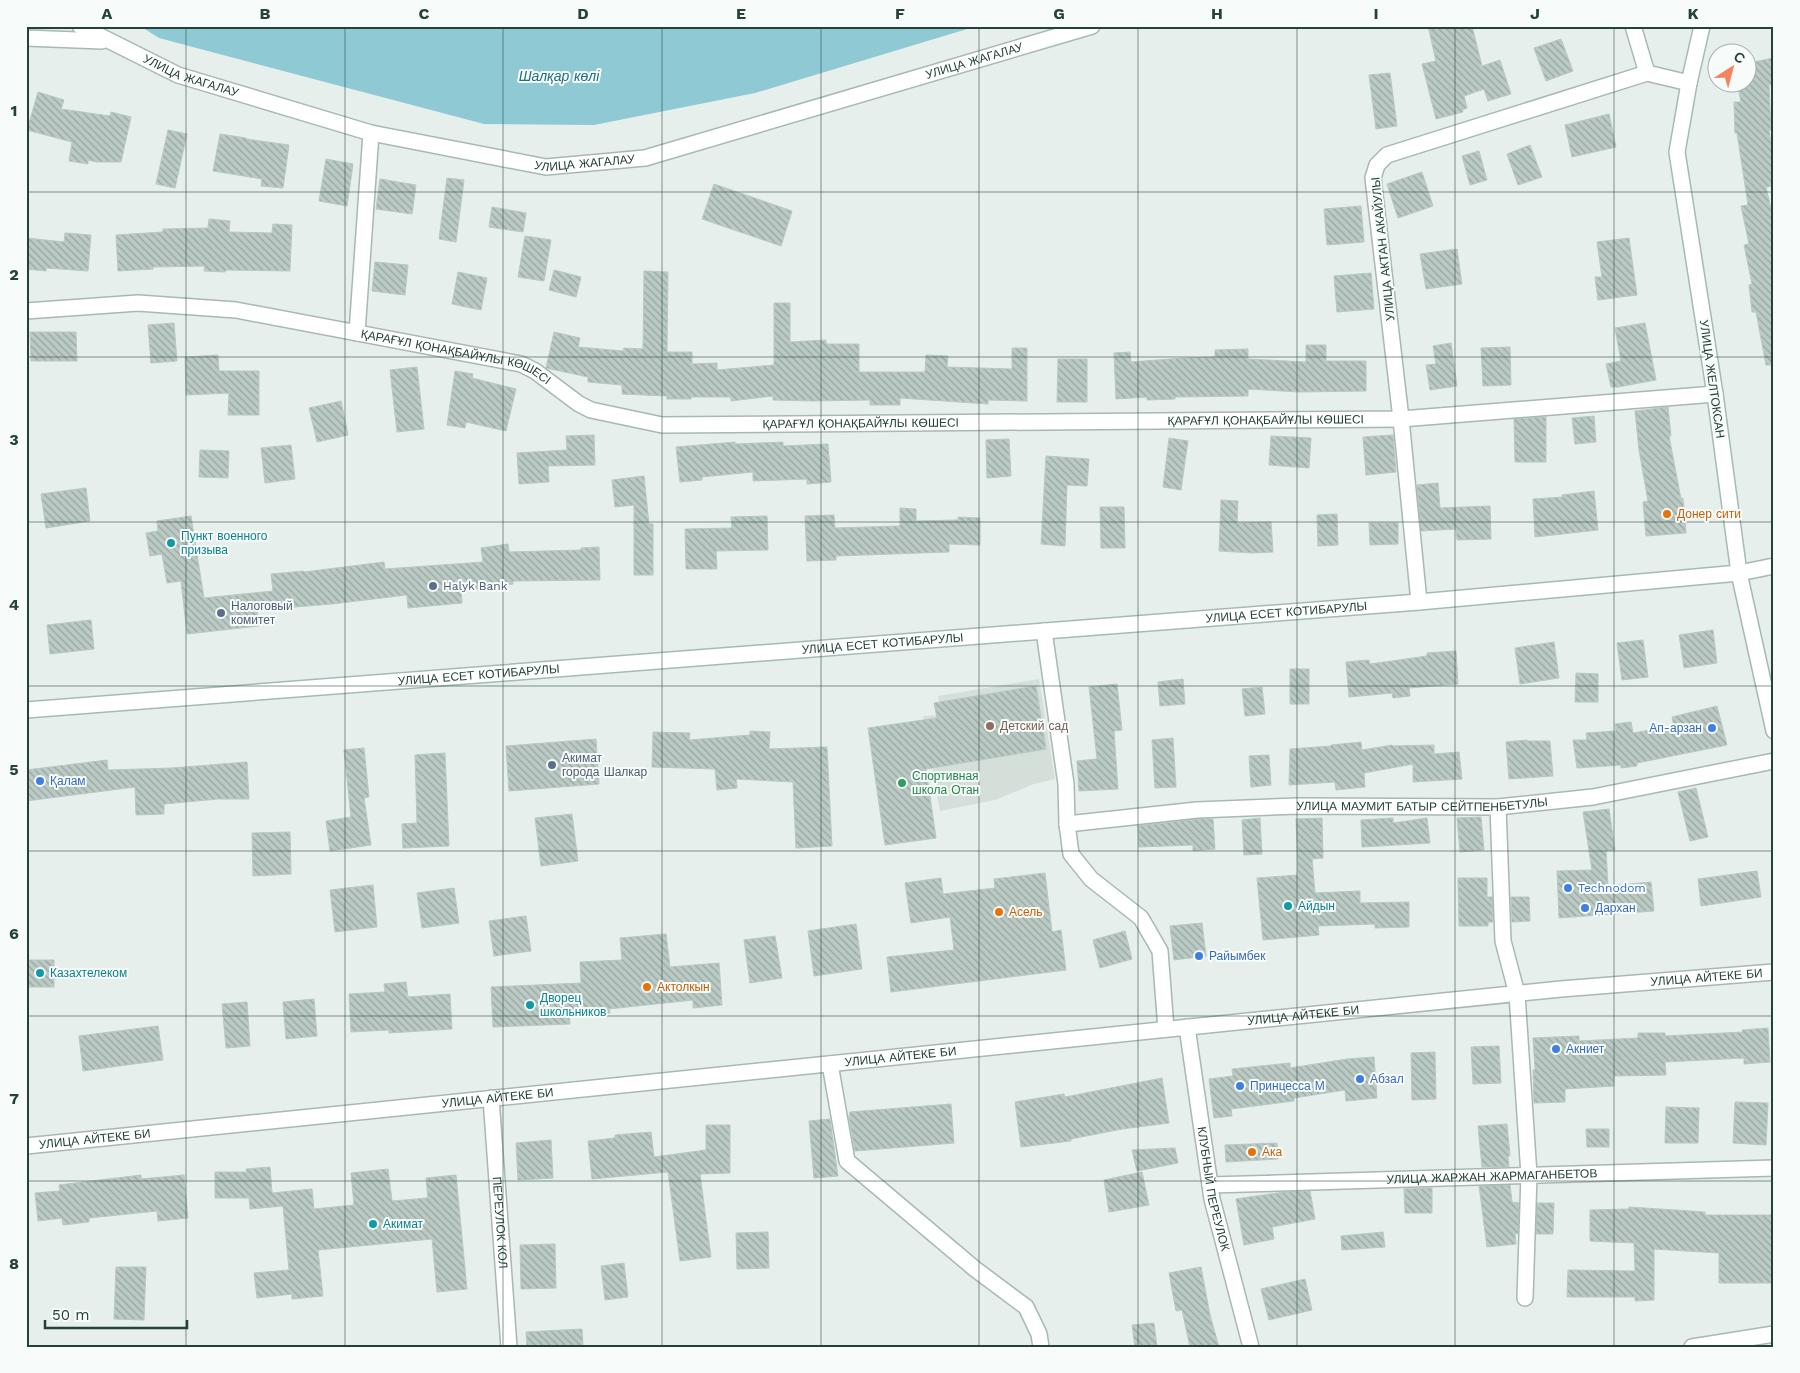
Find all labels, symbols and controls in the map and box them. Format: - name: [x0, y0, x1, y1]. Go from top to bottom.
- text: A: [102, 4, 113, 23]
- text: B: [260, 4, 271, 23]
- text: C: [419, 4, 430, 23]
- text: D: [577, 4, 589, 23]
- text: E: [736, 4, 746, 23]
- text: F: [895, 4, 905, 23]
- text: G: [1053, 4, 1065, 23]
- text: H: [1211, 4, 1223, 23]
- text: I: [1373, 4, 1379, 23]
- text: J: [1530, 4, 1540, 23]
- text: K: [1687, 4, 1699, 23]
- street label: УЛИЦА ЖАГАЛАУ: [924, 40, 1025, 82]
- north arrow: [1708, 42, 1758, 92]
- text: С: [1731, 48, 1748, 67]
- street label: УЛИЦА ЖАГАЛАУ: [141, 52, 241, 100]
- water label: Шалқар көлі: [519, 68, 600, 84]
- text: 1: [11, 101, 17, 120]
- street label: УЛИЦА ЖАГАЛАУ: [533, 152, 636, 175]
- street label: УЛИЦА АКТАН АКАЙУЛЫ: [1367, 176, 1398, 322]
- text: 2: [9, 265, 19, 284]
- street label: УЛИЦА ЖЕЛТОКСАН: [1697, 319, 1727, 439]
- street label: ҚАРАҒҰЛ ҚОНАҚБАЙҰЛЫ КӨШЕСІ: [360, 327, 554, 387]
- street label: ҚАРАҒҰЛ ҚОНАҚБАЙҰЛЫ КӨШЕСІ: [1168, 412, 1364, 428]
- street label: ҚАРАҒҰЛ ҚОНАҚБАЙҰЛЫ КӨШЕСІ: [763, 415, 959, 431]
- text: 3: [9, 430, 19, 449]
- place label: Донер сити: [1677, 507, 1741, 521]
- marker: Донер сити: [1661, 508, 1673, 520]
- place label: Пункт военного призыва: [181, 529, 268, 557]
- marker: Пункт военного призыва: [165, 537, 177, 549]
- place label: Halyk Bank: [443, 579, 508, 593]
- marker: Halyk Bank: [427, 580, 439, 592]
- text: 4: [9, 595, 19, 614]
- place label: Налоговый комитет: [231, 599, 293, 627]
- street label: УЛИЦА ЕСЕТ КОТИБАРУЛЫ: [1205, 599, 1368, 626]
- marker: Налоговый комитет: [215, 607, 227, 619]
- street label: УЛИЦА ЕСЕТ КОТИБАРУЛЫ: [801, 630, 964, 657]
- street label: УЛИЦА ЕСЕТ КОТИБАРУЛЫ: [397, 662, 560, 688]
- place label: Детский сад: [1000, 719, 1068, 733]
- marker: Детский сад: [984, 720, 996, 732]
- place label: Ап-арзан: [1649, 721, 1702, 735]
- marker: Ап-арзан: [1706, 722, 1718, 734]
- place label: Акимат города Шалкар: [562, 751, 648, 779]
- marker: Акимат города Шалкар: [546, 759, 558, 771]
- text: 5: [9, 760, 19, 779]
- place label: Спортивная школа Отан: [912, 769, 979, 797]
- place label: Қалам: [50, 774, 86, 788]
- marker: Қалам: [34, 775, 46, 787]
- marker: Спортивная школа Отан: [896, 777, 908, 789]
- street label: УЛИЦА МАУМИТ БАТЫР СЕЙТПЕНБЕТУЛЫ: [1296, 795, 1548, 814]
- place label: Technodom: [1578, 881, 1646, 895]
- marker: Technodom: [1562, 882, 1574, 894]
- place label: Айдын: [1298, 899, 1335, 913]
- marker: Айдын: [1282, 900, 1294, 912]
- place label: Дархан: [1595, 901, 1636, 915]
- marker: Дархан: [1579, 902, 1591, 914]
- place label: Асель: [1009, 905, 1043, 919]
- marker: Асель: [993, 906, 1005, 918]
- text: 6: [9, 924, 19, 943]
- place label: Райымбек: [1209, 949, 1266, 963]
- marker: Райымбек: [1193, 950, 1205, 962]
- place label: Казахтелеком: [50, 966, 127, 980]
- street label: УЛИЦА АЙТЕКЕ БИ: [1650, 966, 1763, 989]
- marker: Казахтелеком: [34, 967, 46, 979]
- place label: Актолкын: [657, 980, 710, 994]
- marker: Актолкын: [641, 981, 653, 993]
- place label: Дворец школьников: [540, 991, 606, 1019]
- marker: Дворец школьников: [524, 999, 536, 1011]
- street label: УЛИЦА АЙТЕКЕ БИ: [1247, 1003, 1360, 1028]
- place label: Акниет: [1566, 1042, 1605, 1056]
- marker: Акниет: [1550, 1043, 1562, 1055]
- street label: УЛИЦА АЙТЕКЕ БИ: [844, 1044, 957, 1069]
- place label: Абзал: [1370, 1072, 1404, 1086]
- marker: Абзал: [1354, 1073, 1366, 1085]
- place label: Принцесса М: [1250, 1079, 1325, 1093]
- marker: Принцесса М: [1234, 1080, 1246, 1092]
- street label: УЛИЦА АЙТЕКЕ БИ: [441, 1085, 554, 1110]
- text: 7: [9, 1089, 19, 1108]
- street label: УЛИЦА АЙТЕКЕ БИ: [38, 1126, 151, 1152]
- street label: КЛУБНЫЙ ПЕРЕУЛОК: [1195, 1126, 1232, 1252]
- place label: Ака: [1262, 1145, 1283, 1159]
- marker: Ака: [1246, 1146, 1258, 1158]
- street label: УЛИЦА ЖАРЖАН ЖАРМАГАНБЕТОВ: [1386, 1166, 1598, 1187]
- street label: ПЕРЕУЛОК КОЛ: [490, 1176, 510, 1269]
- place label: Акимат: [383, 1217, 424, 1231]
- marker: Акимат: [367, 1218, 379, 1230]
- text: 8: [9, 1254, 19, 1273]
- scale bar: [45, 1298, 188, 1330]
- text: 50 m: [52, 1306, 89, 1324]

